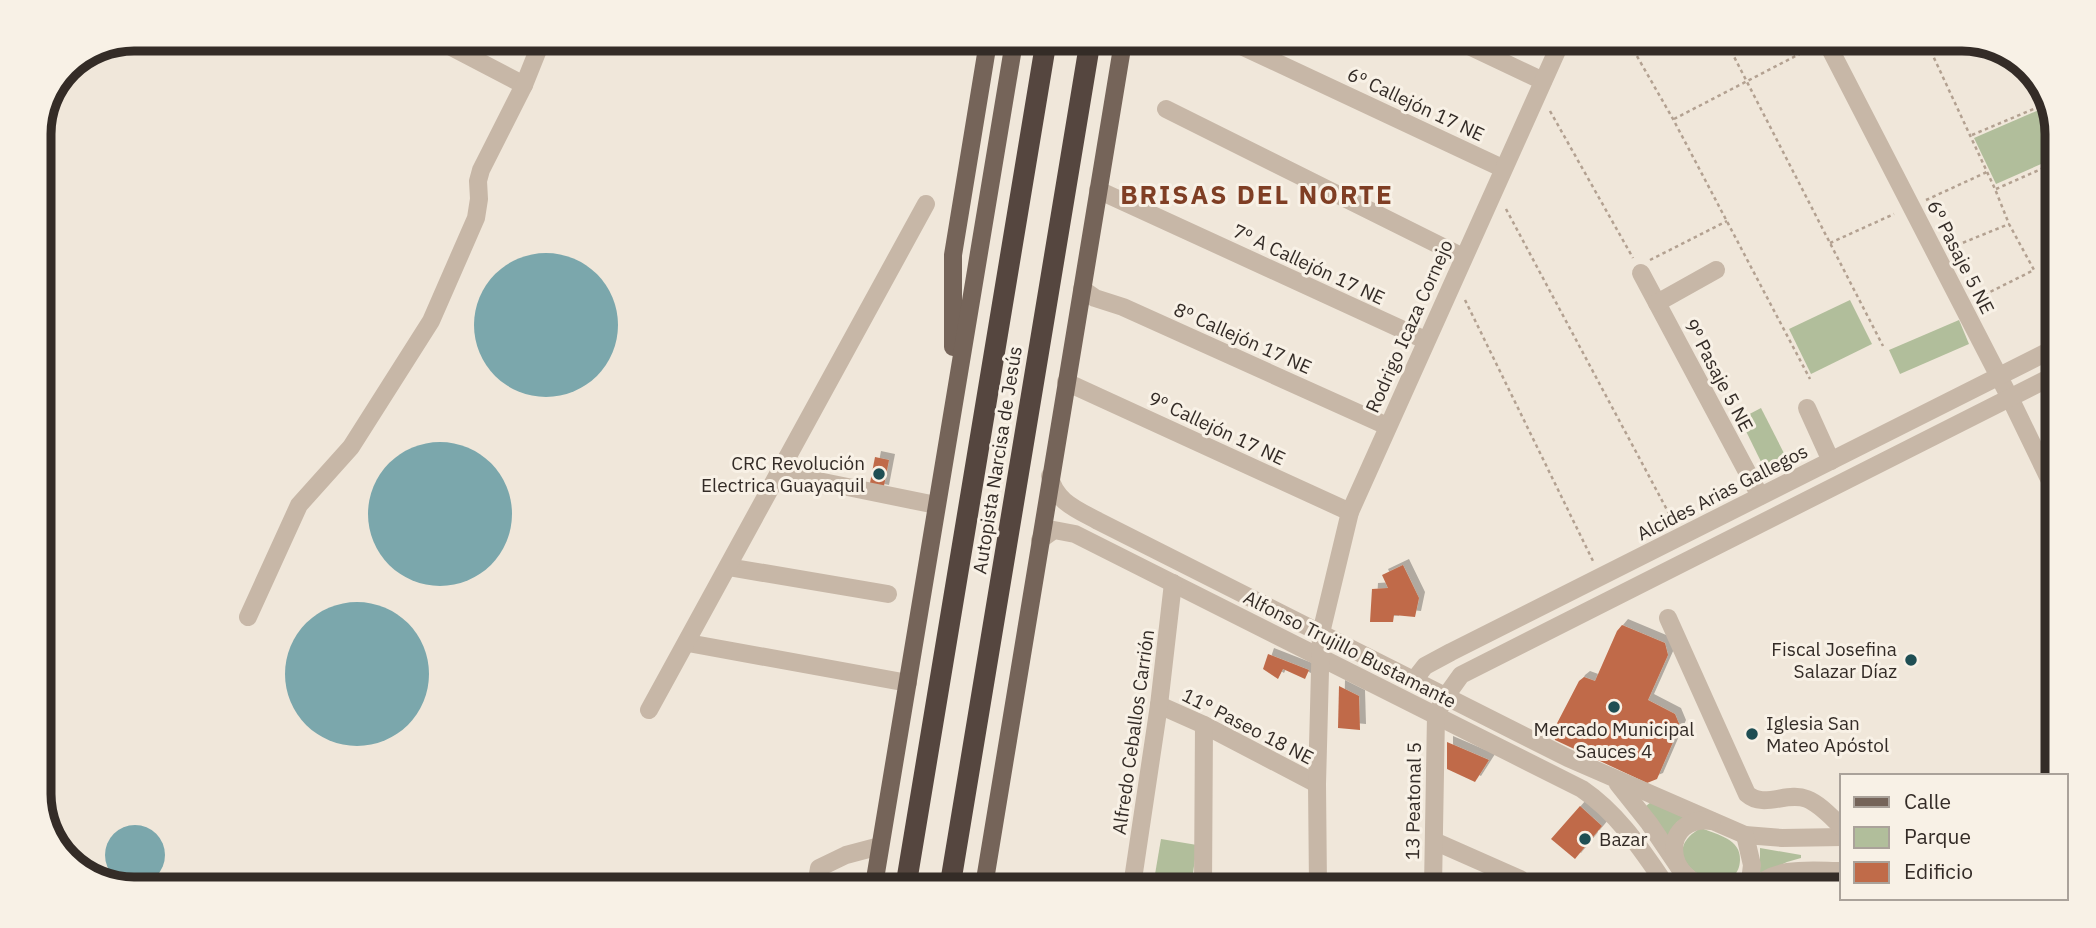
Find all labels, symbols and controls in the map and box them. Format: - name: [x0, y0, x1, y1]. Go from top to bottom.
- street label: 6º Callejón 17 NE: [1344, 62, 1488, 146]
- district label: BRISAS DEL NORTE: [1120, 177, 1394, 211]
- street label: 6º Pasaje 5 NE: [1922, 196, 2000, 318]
- street label: 7º A Callejón 17 NE: [1229, 218, 1389, 310]
- street label: Rodrigo Icaza Cornejo: [1360, 236, 1458, 416]
- street label: 8º Callejón 17 NE: [1170, 297, 1316, 379]
- street label: 9º Pasaje 5 NE: [1679, 314, 1759, 436]
- street label: Autopista Narcisa de Jesús: [967, 344, 1027, 576]
- street label: 9º Callejón 17 NE: [1145, 386, 1289, 470]
- street label: Alcides Arias Gallegos: [1633, 439, 1811, 545]
- place label: CRC Revolución Electrica Guayaquil: [701, 451, 865, 497]
- marker: CRC Revolución Electrica Guayaquil: [871, 466, 887, 482]
- street label: Alfonso Trujillo Bustamante: [1240, 585, 1460, 713]
- street label: Alfredo Ceballos Carrión: [1107, 628, 1159, 836]
- place label: Fiscal Josefina Salazar Díaz: [1771, 637, 1897, 683]
- marker: Fiscal Josefina Salazar Díaz: [1903, 652, 1919, 668]
- street label: 11° Paseo 18 NE: [1178, 683, 1318, 769]
- marker: Mercado Municipal Sauces 4: [1606, 699, 1622, 715]
- place label: Iglesia San Mateo Apóstol: [1766, 711, 1889, 757]
- place label: Mercado Municipal Sauces 4: [1534, 717, 1695, 763]
- marker: Iglesia San Mateo Apóstol: [1744, 726, 1760, 742]
- street label: 13 Peatonal 5: [1400, 742, 1426, 860]
- legend: [1840, 774, 2068, 900]
- text: Calle: [1904, 787, 1951, 815]
- text: Parque: [1904, 822, 1971, 850]
- place label: Bazar: [1599, 827, 1648, 851]
- marker: Bazar: [1577, 831, 1593, 847]
- text: Edificio: [1904, 857, 1973, 885]

